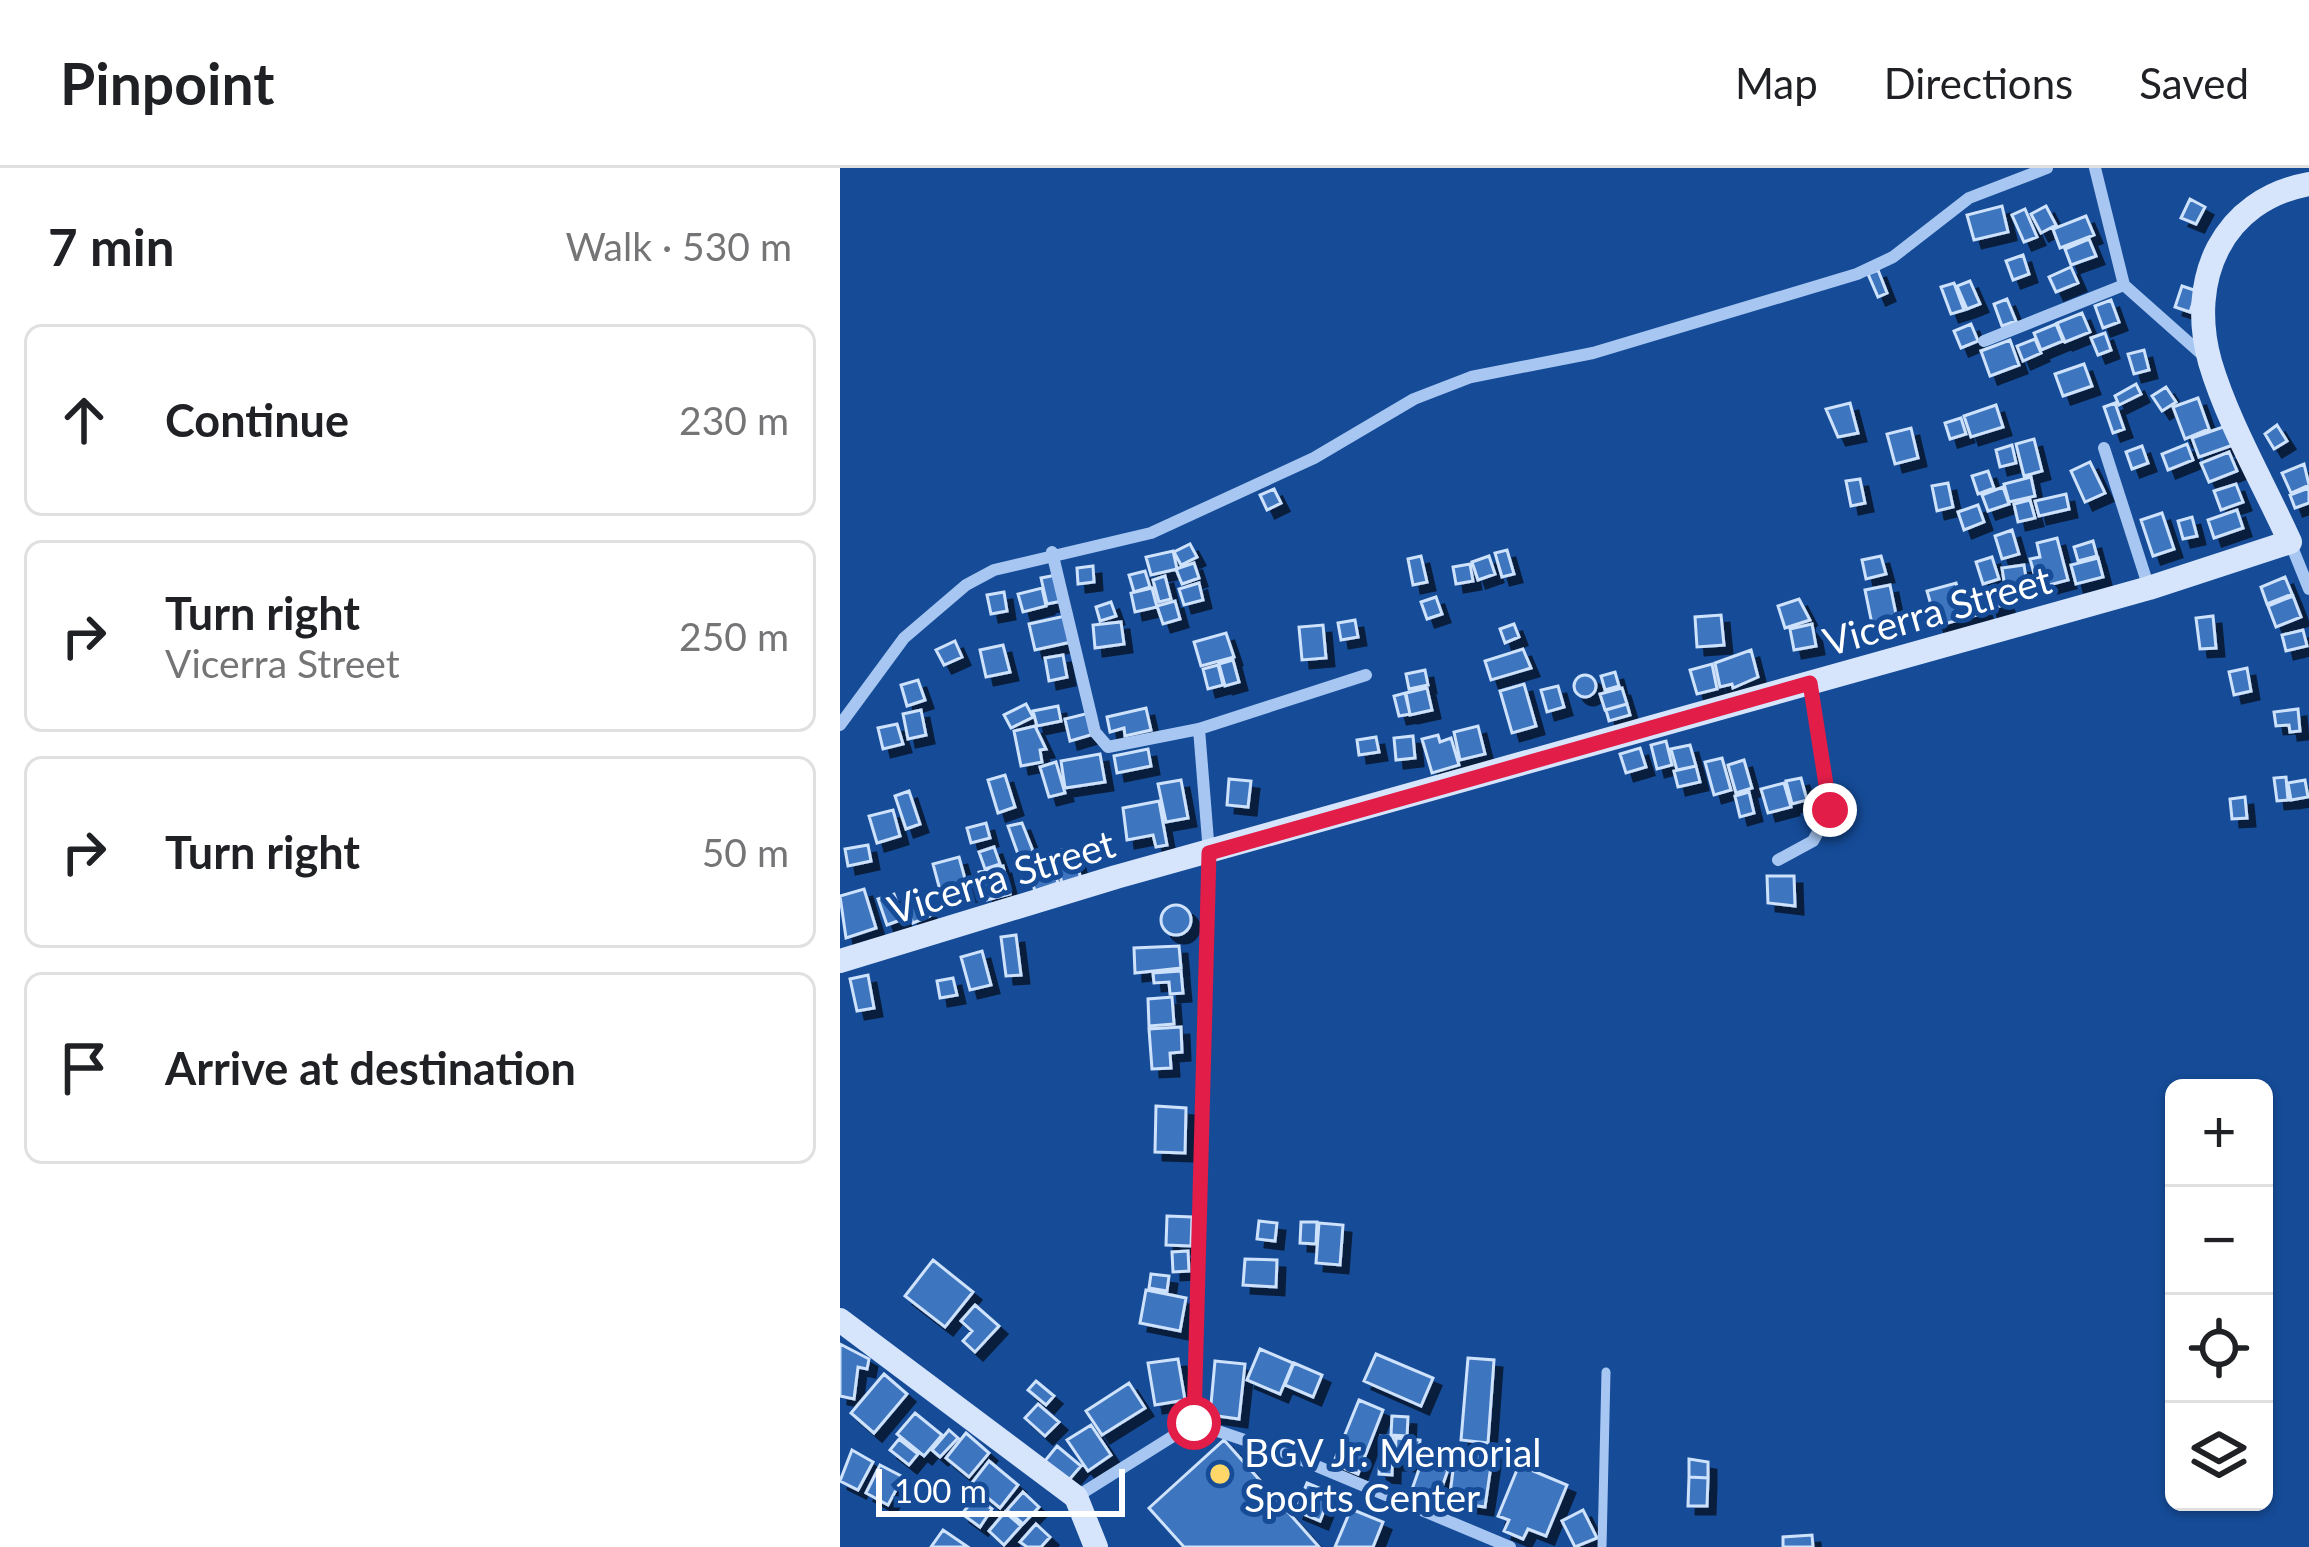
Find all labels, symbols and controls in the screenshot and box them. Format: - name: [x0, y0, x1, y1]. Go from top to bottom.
- text: Pinpoint: [60, 49, 274, 117]
- text: Map: [1735, 58, 1818, 108]
- text: Directions: [1884, 58, 2073, 108]
- text: Saved: [2139, 58, 2249, 108]
- text: 7 min: [48, 216, 174, 277]
- text: Walk · 530 m: [565, 223, 792, 269]
- icon: ahead: [51, 387, 117, 453]
- text: Continue: [165, 393, 349, 447]
- text: 230 m: [679, 397, 789, 443]
- street label: Vicerra Street: [1818, 556, 2056, 664]
- text: Turn right: [165, 586, 360, 640]
- icon: right: [51, 603, 117, 669]
- text: 250 m: [679, 613, 789, 659]
- text: Vicerra Street: [165, 640, 400, 686]
- route end: [1803, 783, 1857, 837]
- icon: right: [51, 819, 117, 885]
- street label: Vicerra Street: [882, 820, 1120, 932]
- text: Turn right: [165, 825, 360, 879]
- text: 50 m: [702, 829, 789, 875]
- icon: arrive: [51, 1035, 117, 1101]
- text: Arrive at destination: [165, 1041, 576, 1095]
- map controls: [2165, 1079, 2273, 1511]
- button: +: [2165, 1079, 2273, 1187]
- button: −: [2165, 1187, 2273, 1295]
- button: locate: [2165, 1295, 2273, 1403]
- route start: [1167, 1396, 1221, 1450]
- button: layers: [2165, 1403, 2273, 1511]
- place label: BGV Jr. Memorial Sports Center: [1244, 1429, 1541, 1520]
- marker: BGV Jr. Memorial Sports Center: [1207, 1461, 1233, 1487]
- scale bar: [876, 1463, 1125, 1516]
- text: 100 m: [894, 1470, 987, 1510]

